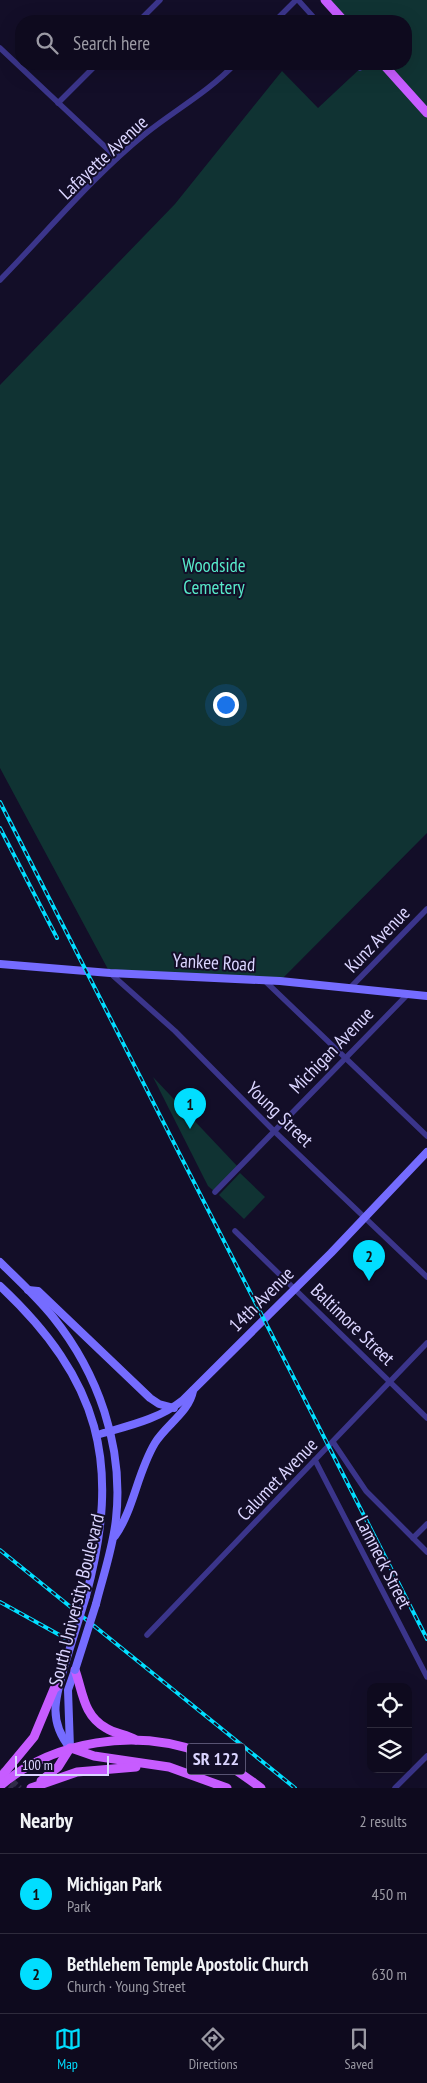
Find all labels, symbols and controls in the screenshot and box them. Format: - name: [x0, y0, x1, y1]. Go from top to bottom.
- search box: [15, 15, 412, 70]
- icon: search: [33, 29, 61, 57]
- text: Search here: [73, 31, 150, 55]
- street label: Lafayette Avenue: [54, 110, 152, 204]
- park label: Woodside Cemetery: [182, 553, 246, 599]
- your location: [213, 692, 239, 718]
- street label: Kunz Avenue: [339, 901, 415, 977]
- street label: Yankee Road: [172, 948, 256, 976]
- street label: Michigan Avenue: [284, 1002, 378, 1098]
- street label: Young Street: [242, 1076, 319, 1152]
- pin: 1: [174, 1088, 206, 1129]
- pin: 2: [353, 1240, 385, 1281]
- street label: 14th Avenue: [223, 1261, 299, 1337]
- street label: Baltimore Street: [306, 1278, 400, 1370]
- street label: Calumet Avenue: [232, 1433, 322, 1525]
- street label: South University Boulevard: [43, 1511, 109, 1689]
- street label: Lamneck Street: [350, 1512, 418, 1613]
- map controls: [367, 1683, 412, 1773]
- button: locate: [367, 1683, 412, 1728]
- button: layers: [367, 1728, 412, 1773]
- road number: SR 122: [187, 1744, 245, 1775]
- scale bar: [15, 1753, 109, 1776]
- text: 100 m: [22, 1756, 53, 1774]
- text: Nearby: [20, 1807, 73, 1834]
- text: 2 results: [360, 1811, 407, 1831]
- text: Michigan Park: [67, 1872, 162, 1896]
- text: 1: [32, 1884, 40, 1904]
- text: 450 m: [372, 1884, 407, 1904]
- text: Park: [67, 1896, 91, 1916]
- text: Bethlehem Temple Apostolic Church: [67, 1952, 308, 1976]
- text: 2: [32, 1964, 40, 1984]
- text: 630 m: [372, 1964, 407, 1984]
- text: Church · Young Street: [67, 1976, 186, 1996]
- tab: Map: [54, 2025, 82, 2073]
- tab: Directions: [189, 2025, 237, 2073]
- tab: Saved: [345, 2025, 373, 2073]

